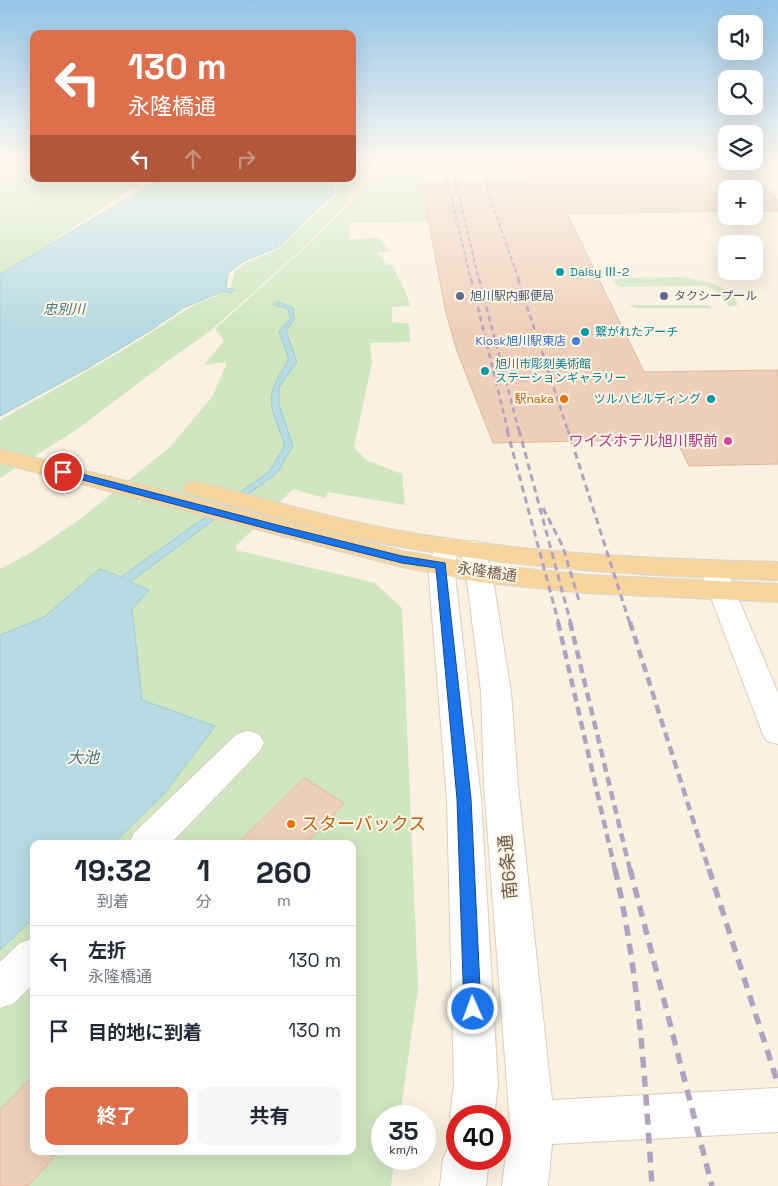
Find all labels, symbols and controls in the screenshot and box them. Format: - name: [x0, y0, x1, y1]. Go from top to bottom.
- map controls: [718, 15, 763, 280]
- button: sound: [718, 15, 763, 60]
- text: 130 m: [128, 45, 227, 89]
- icon: left: [45, 50, 110, 115]
- button: search: [718, 70, 763, 115]
- text: 永隆橋通: [128, 92, 216, 120]
- button: layers: [718, 125, 763, 170]
- icon: left: [126, 145, 154, 173]
- icon: ahead: [179, 145, 207, 173]
- icon: right: [232, 145, 260, 173]
- button: +: [718, 180, 763, 225]
- button: −: [718, 235, 763, 280]
- place label: Daisy Ⅲ-2: [570, 264, 629, 280]
- marker: Daisy Ⅲ-2: [554, 266, 566, 278]
- place label: 旭川駅内郵便局: [470, 288, 554, 304]
- place label: タクシープール: [674, 288, 757, 304]
- marker: 旭川駅内郵便局: [454, 290, 466, 302]
- marker: タクシープール: [658, 290, 670, 302]
- water label: 忠別川: [43, 300, 87, 318]
- place label: 繋がれたアーチ: [595, 324, 678, 340]
- marker: 繋がれたアーチ: [579, 326, 591, 338]
- place label: Kiosk旭川駅東店: [476, 333, 566, 349]
- marker: Kiosk旭川駅東店: [570, 335, 582, 347]
- place label: 旭川市彫刻美術館 ステーションギャラリー: [495, 356, 627, 386]
- marker: 旭川市彫刻美術館 ステーションギャラリー: [479, 365, 491, 377]
- place label: 駅naka: [515, 391, 554, 407]
- place label: ツルハビルディング: [594, 391, 701, 407]
- marker: 駅naka: [558, 393, 570, 405]
- marker: ツルハビルディング: [705, 393, 717, 405]
- place label: ワイズホテル旭川駅前: [568, 431, 718, 450]
- marker: ワイズホテル旭川駅前: [722, 435, 734, 447]
- pin: [42, 451, 84, 493]
- icon: arrive: [49, 458, 77, 486]
- street label: 永隆橋通: [456, 558, 518, 585]
- water label: 大池: [67, 747, 101, 768]
- place label: スターバックス: [301, 812, 426, 835]
- marker: スターバックス: [285, 818, 297, 830]
- street label: 南6条通: [493, 834, 522, 900]
- text: 19:32: [74, 851, 151, 890]
- text: 1: [197, 851, 210, 890]
- text: 260: [256, 853, 312, 892]
- text: m: [277, 890, 291, 911]
- text: 到着: [97, 891, 129, 912]
- text: 分: [196, 891, 212, 912]
- text: 左折: [88, 938, 126, 963]
- icon: left: [45, 947, 73, 975]
- text: 130 m: [288, 948, 341, 973]
- text: 永隆橋通: [88, 966, 152, 987]
- position arrow: [446, 982, 498, 1034]
- icon: arrive: [45, 1017, 73, 1045]
- text: 130 m: [288, 1018, 341, 1043]
- text: 目的地に到着: [88, 1020, 202, 1045]
- button: 終了: [45, 1087, 188, 1145]
- button: 共有: [198, 1087, 341, 1145]
- speed limit sign: 40: [446, 1105, 511, 1170]
- text: 35: [388, 1115, 419, 1147]
- text: km/h: [389, 1142, 418, 1158]

